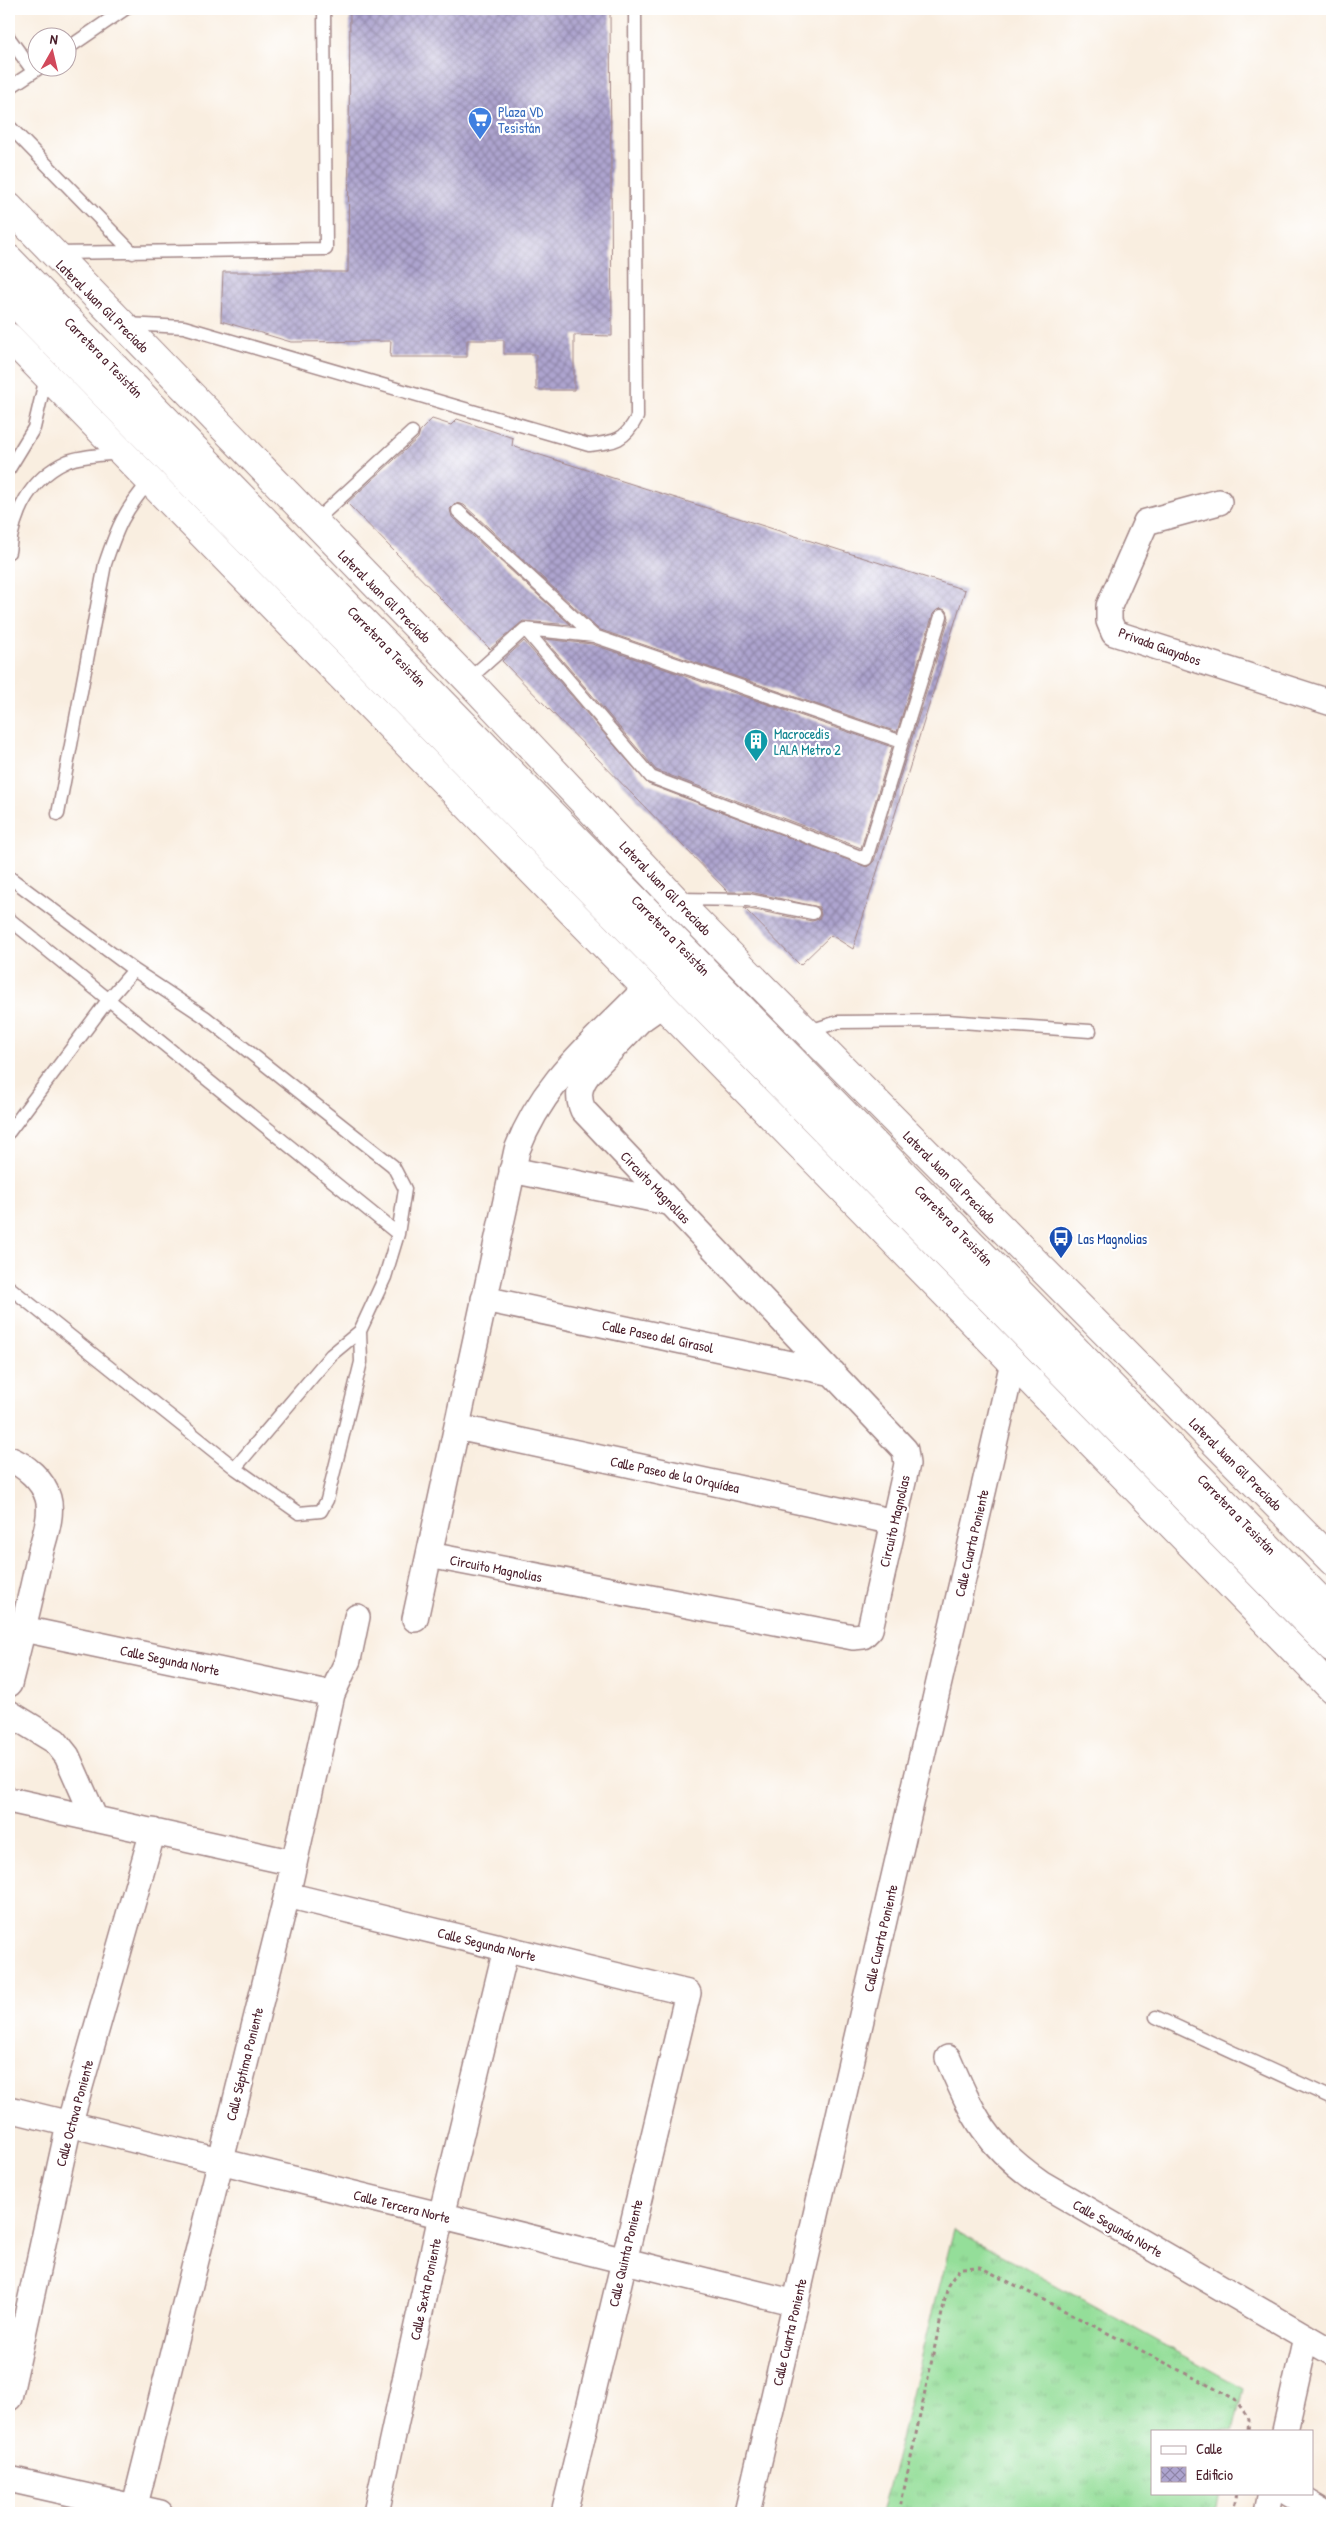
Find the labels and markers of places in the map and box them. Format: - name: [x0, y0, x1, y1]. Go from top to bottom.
- place label: Plaza VD Tesistán: [498, 102, 544, 137]
- supermarket icon: Plaza VD Tesistán: [467, 106, 493, 140]
- place label: Macrocedis LALA Metro 2: [774, 724, 841, 759]
- building icon: Macrocedis LALA Metro 2: [743, 728, 769, 762]
- bus stop icon: Las Magnolias: [1048, 1225, 1074, 1259]
- place label: Las Magnolias: [1078, 1229, 1147, 1249]

